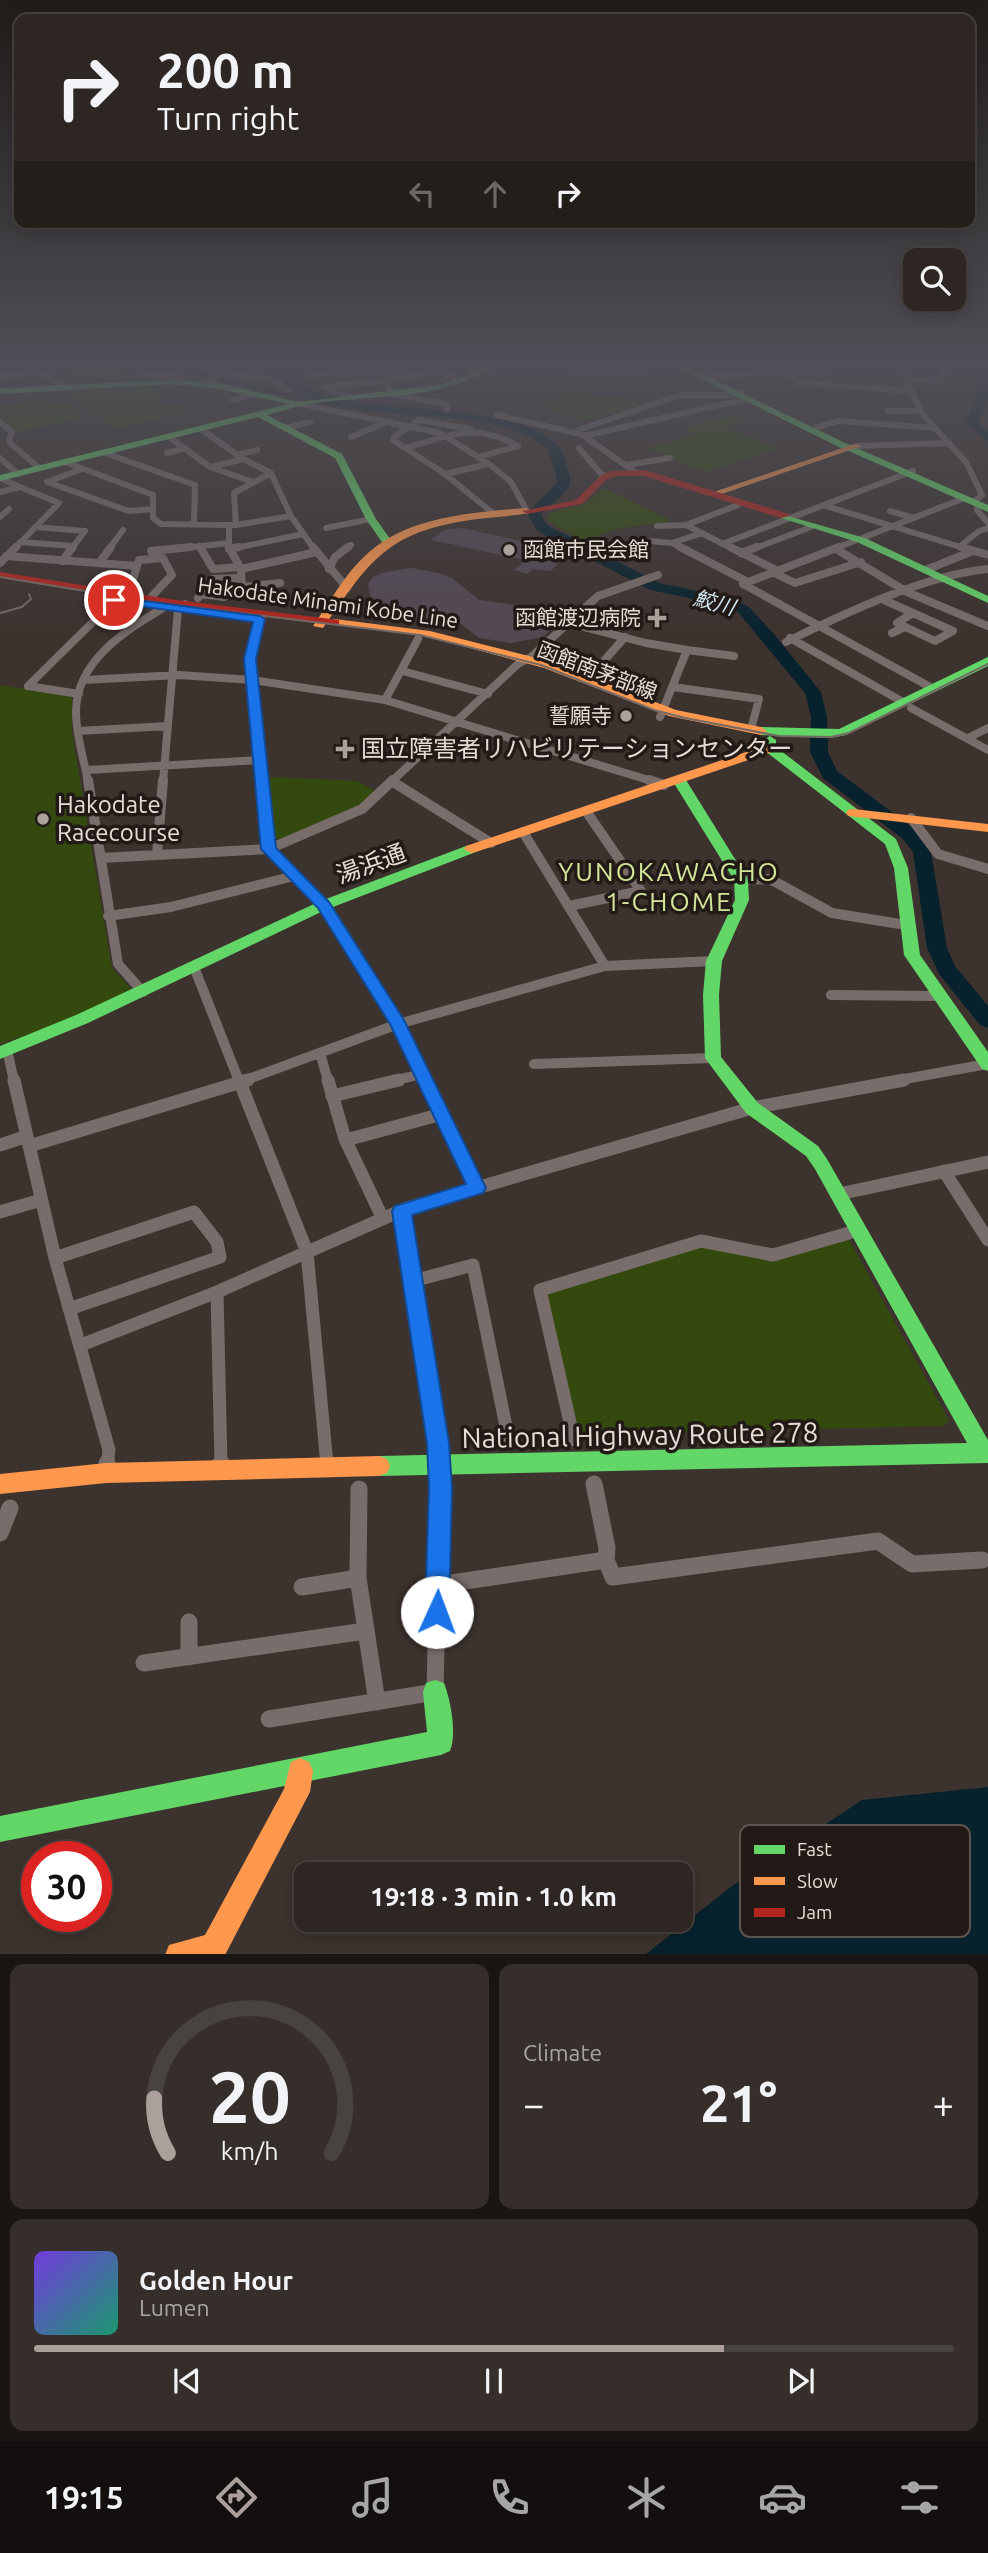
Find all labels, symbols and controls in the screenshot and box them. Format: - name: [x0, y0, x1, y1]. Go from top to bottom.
- icon: right: [42, 42, 133, 133]
- text: 200 m: [157, 42, 294, 97]
- text: Turn right: [157, 100, 299, 136]
- icon: left: [403, 175, 441, 213]
- icon: ahead: [476, 175, 514, 213]
- icon: right: [549, 175, 587, 213]
- map controls: [903, 248, 966, 311]
- button: search: [903, 248, 966, 311]
- place label: 函館市民会館: [523, 537, 649, 561]
- marker: 函館市民会館: [501, 542, 517, 558]
- pin: [84, 570, 144, 630]
- street label: Hakodate Minami Kobe Line: [196, 572, 460, 632]
- icon: arrive: [95, 581, 133, 619]
- water label: 鮫川: [691, 585, 740, 620]
- place label: 函館渡辺病院: [515, 605, 641, 629]
- marker: 函館渡辺病院: [647, 608, 667, 628]
- street label: 函館南茅部線: [534, 636, 660, 704]
- place label: 誓願寺: [549, 703, 612, 727]
- marker: 誓願寺: [618, 708, 634, 724]
- place label: 国立障害者リハビリテーションセンター: [361, 735, 793, 762]
- marker: 国立障害者リハビリテーションセンター: [335, 739, 355, 759]
- place label: Hakodate Racecourse: [57, 791, 180, 846]
- marker: Hakodate Racecourse: [35, 811, 51, 827]
- street label: 湯浜通: [332, 839, 409, 889]
- district label: YUNOKAWACHO 1-CHOME: [558, 857, 780, 916]
- street label: National Highway Route 278: [461, 1416, 819, 1453]
- position arrow: [400, 1575, 474, 1649]
- legend: [740, 1825, 970, 1937]
- text: Fast: [797, 1838, 832, 1860]
- speed limit sign: 30: [21, 1841, 112, 1932]
- text: Slow: [797, 1870, 838, 1892]
- text: 19:18 · 3 min · 1.0 km: [370, 1882, 617, 1911]
- text: Jam: [797, 1901, 833, 1923]
- text: Climate: [523, 2040, 602, 2065]
- text: 20: [208, 2055, 291, 2137]
- text: 21°: [700, 2074, 777, 2132]
- text: −: [523, 2083, 544, 2125]
- text: +: [933, 2083, 954, 2125]
- text: km/h: [221, 2136, 278, 2164]
- text: Golden Hour: [139, 2266, 293, 2295]
- text: Lumen: [139, 2295, 210, 2320]
- icon: previous: [168, 2362, 206, 2400]
- icon: pause: [475, 2362, 513, 2400]
- icon: next: [782, 2362, 820, 2400]
- icon: directions: [212, 2473, 261, 2522]
- icon: music: [348, 2473, 397, 2522]
- icon: phone: [485, 2473, 534, 2522]
- icon: climate: [622, 2473, 671, 2522]
- icon: car: [758, 2473, 807, 2522]
- icon: filters: [895, 2473, 944, 2522]
- text: 19:15: [44, 2479, 124, 2515]

